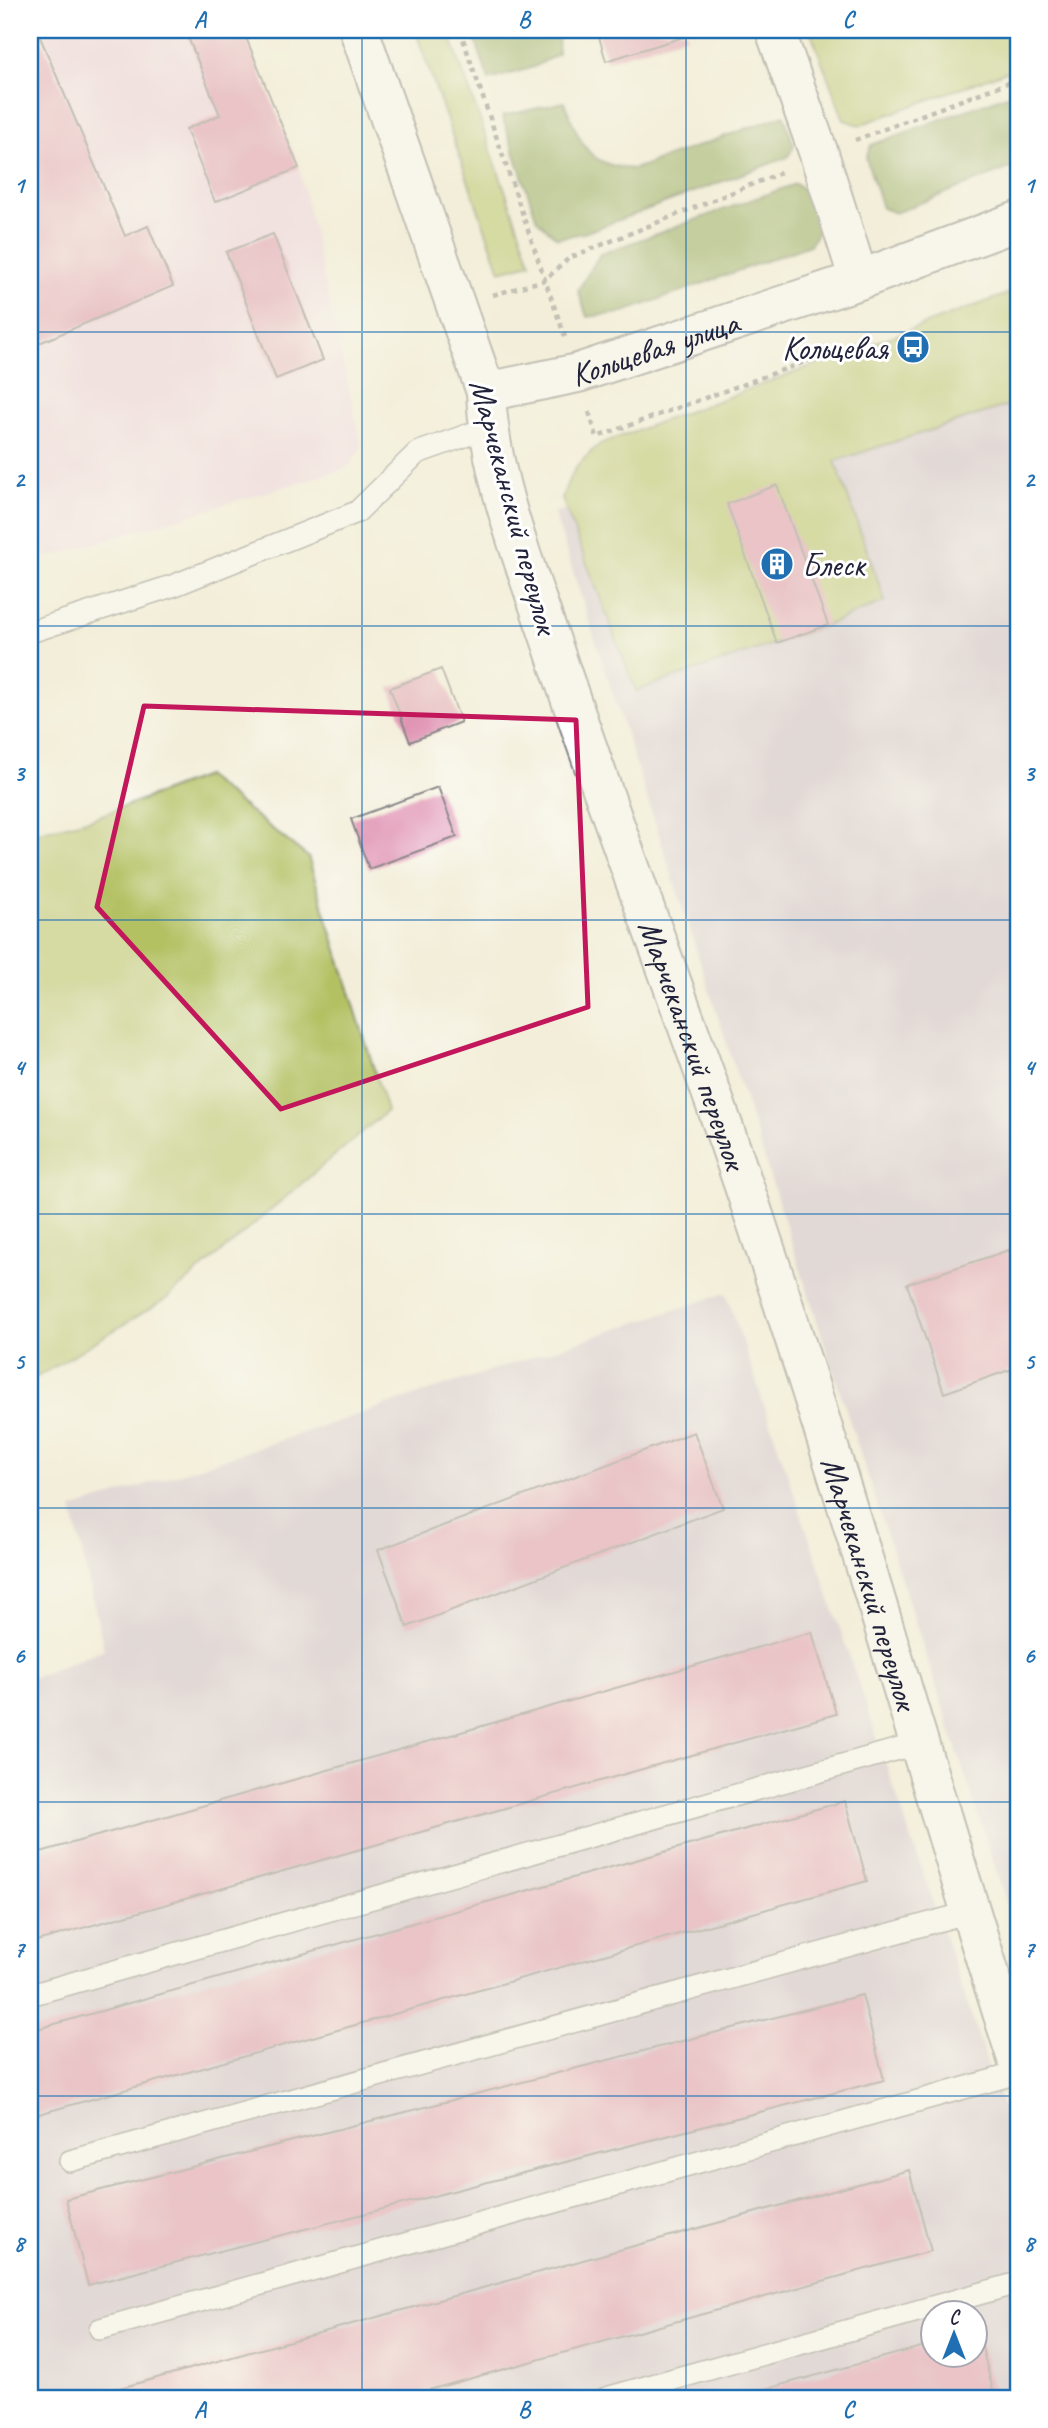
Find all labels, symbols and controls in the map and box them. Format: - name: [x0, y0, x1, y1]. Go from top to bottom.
- text: A: [194, 5, 208, 34]
- text: B: [518, 5, 532, 34]
- text: C: [843, 5, 857, 34]
- text: 1: [14, 171, 27, 200]
- text: 1: [1024, 171, 1037, 200]
- street label: Кольцевая улица: [565, 301, 746, 396]
- place label: Кольцевая: [782, 327, 889, 369]
- bus stop icon: Кольцевая: [894, 328, 932, 366]
- street label: Марчеканский переулок: [460, 374, 569, 641]
- text: 2: [14, 465, 27, 494]
- text: 2: [1024, 465, 1037, 494]
- place label: Блеск: [802, 544, 867, 586]
- building icon: Блеск: [758, 545, 796, 583]
- text: 3: [14, 759, 27, 788]
- text: 3: [1024, 759, 1037, 788]
- street label: Марчеканский переулок: [629, 914, 757, 1177]
- text: 4: [14, 1053, 27, 1082]
- text: 4: [1024, 1053, 1037, 1082]
- text: 5: [14, 1347, 26, 1376]
- text: 5: [1024, 1347, 1036, 1376]
- street label: Марчеканский переулок: [811, 1452, 928, 1717]
- text: 6: [14, 1641, 27, 1670]
- text: 6: [1024, 1641, 1037, 1670]
- text: 7: [14, 1935, 27, 1964]
- text: 7: [1024, 1935, 1037, 1964]
- text: 8: [14, 2229, 27, 2258]
- text: 8: [1024, 2229, 1037, 2258]
- north arrow: [918, 2298, 988, 2368]
- text: С: [949, 2306, 961, 2330]
- text: A: [194, 2395, 208, 2424]
- text: B: [518, 2395, 532, 2424]
- text: C: [843, 2395, 857, 2424]

